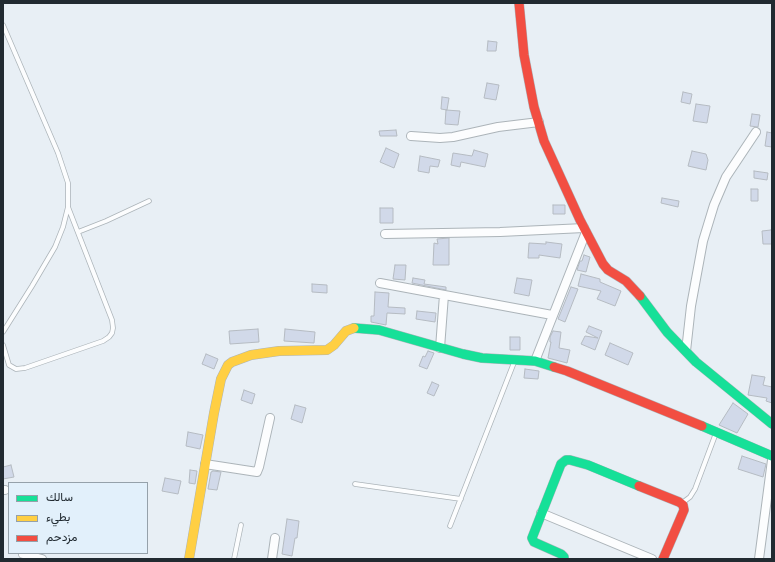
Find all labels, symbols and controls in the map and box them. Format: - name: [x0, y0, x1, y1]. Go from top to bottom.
- legend: [8, 482, 148, 554]
- text: سالك: [46, 490, 73, 506]
- text: بطيء: [46, 510, 70, 526]
- text: مزدحم: [46, 530, 77, 546]

